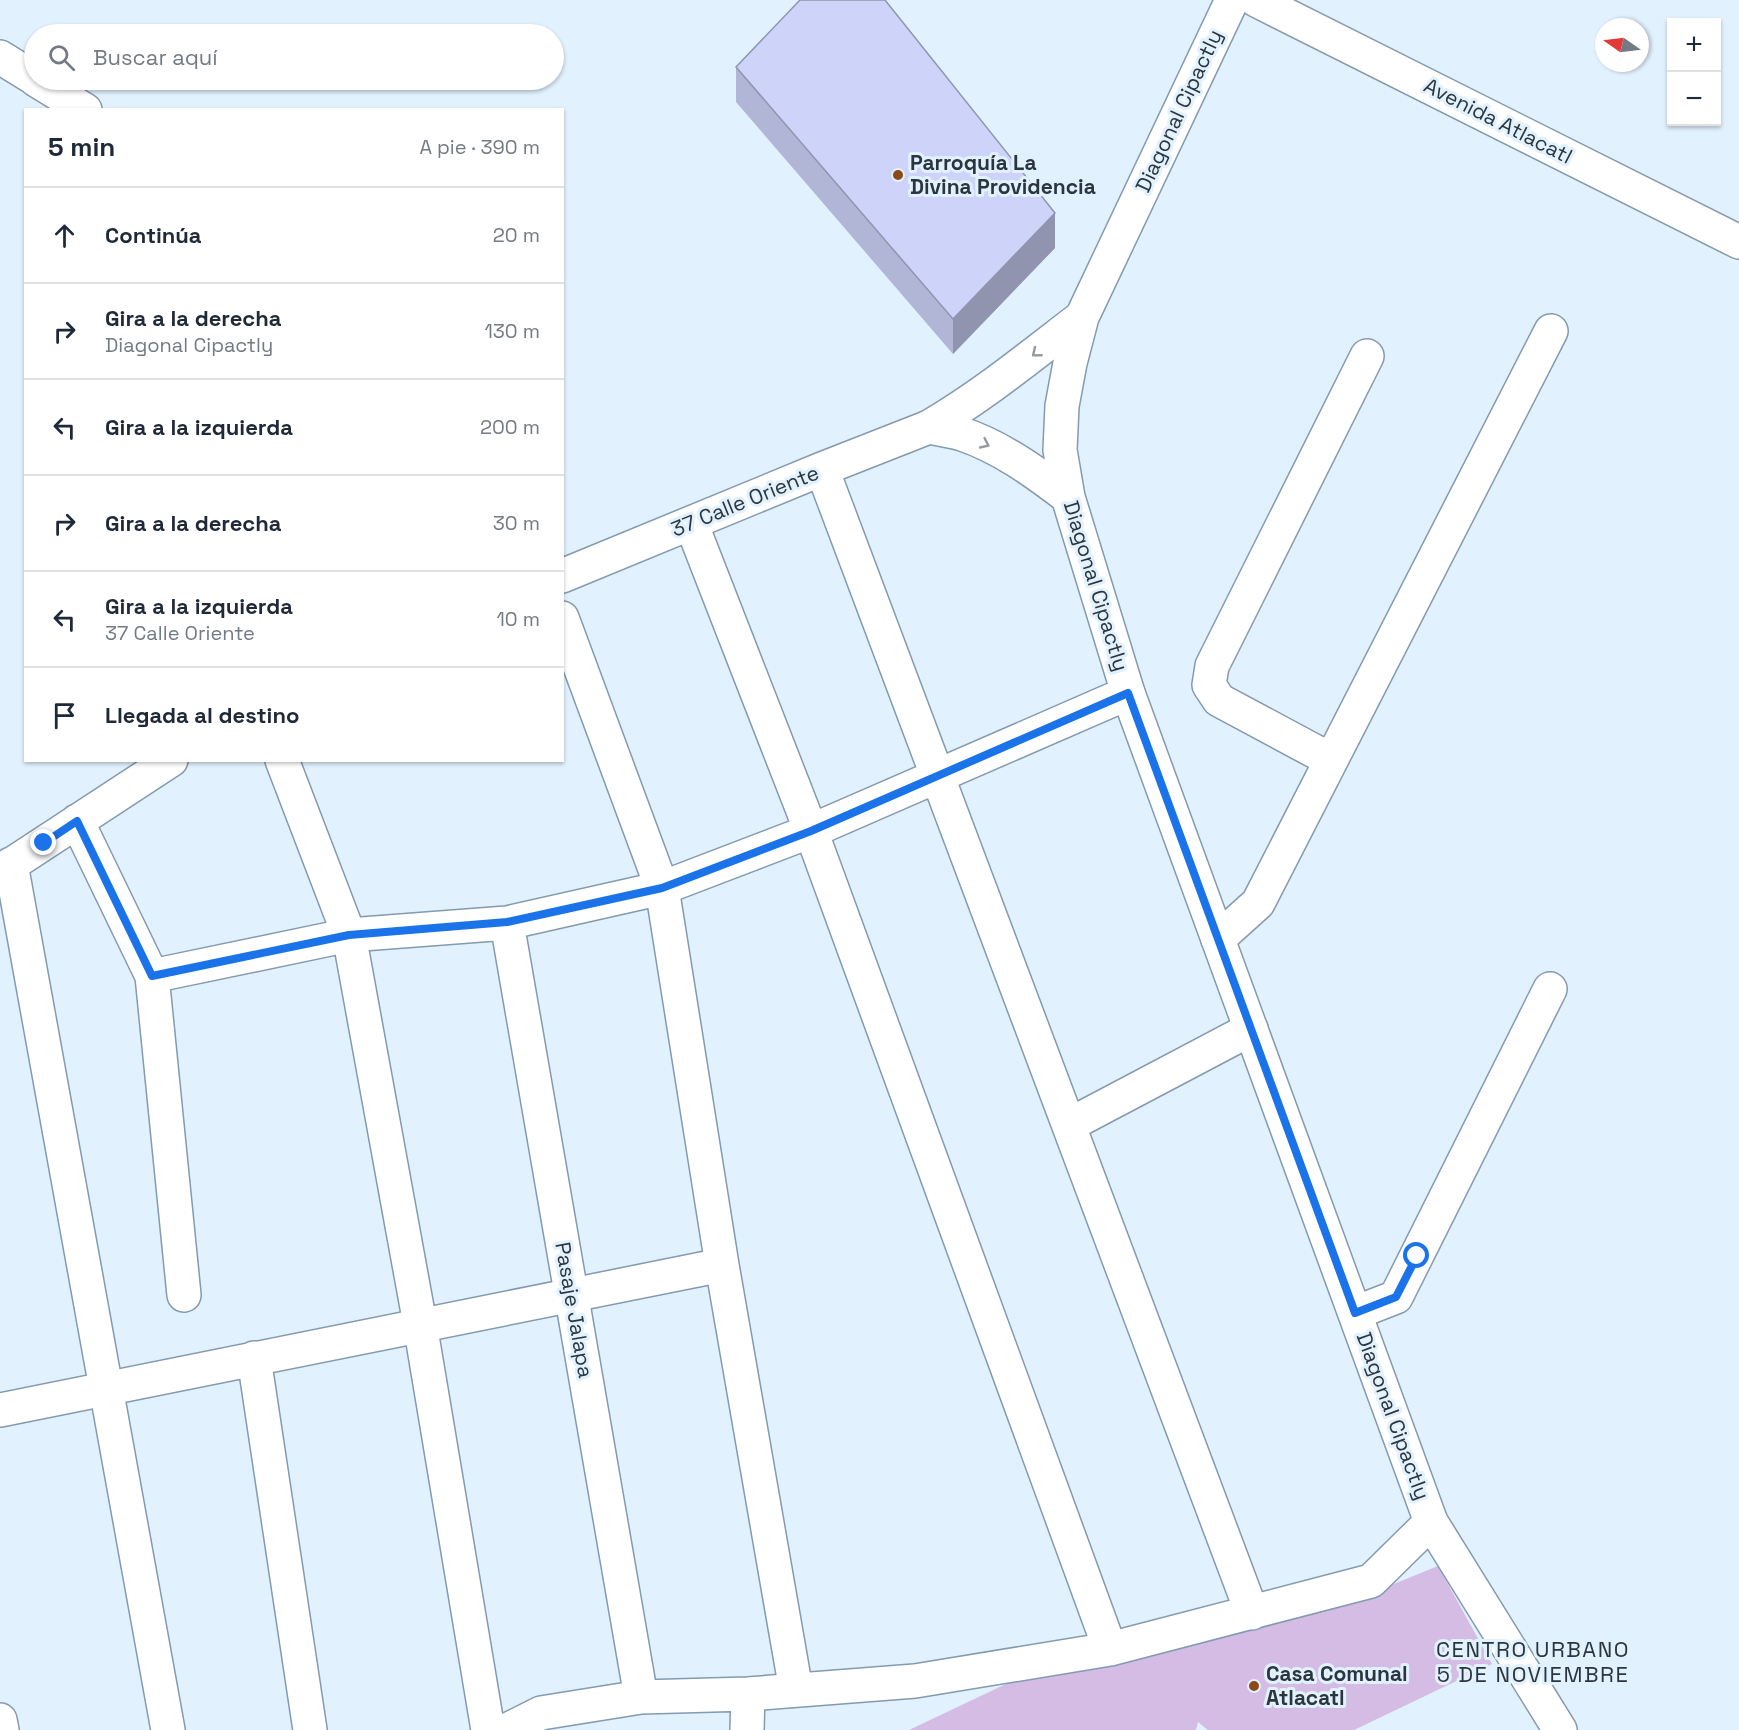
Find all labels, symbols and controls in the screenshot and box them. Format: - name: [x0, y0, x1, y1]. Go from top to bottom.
- north arrow: [1595, 18, 1649, 72]
- map controls: [1667, 18, 1721, 126]
- button: +: [1667, 18, 1721, 72]
- search box: [24, 24, 564, 90]
- street label: Diagonal Cipactly: [1129, 25, 1228, 197]
- icon: search: [45, 41, 78, 74]
- text: Buscar aquí: [93, 43, 218, 71]
- street label: Avenida Atlacatl: [1419, 71, 1577, 170]
- button: −: [1667, 72, 1721, 126]
- text: 5 min: [48, 130, 115, 164]
- text: A pie · 390 m: [419, 134, 540, 160]
- place label: Parroquía La Divina Providencia: [910, 149, 1096, 200]
- marker: Parroquía La Divina Providencia: [891, 168, 905, 182]
- icon: ahead: [48, 219, 81, 252]
- text: Continúa: [105, 221, 201, 249]
- text: 20 m: [493, 222, 540, 248]
- text: Gira a la derecha: [105, 304, 282, 332]
- icon: right: [48, 315, 81, 348]
- text: 130 m: [484, 318, 540, 344]
- text: Diagonal Cipactly: [105, 332, 273, 358]
- one-way arrow: [1032, 345, 1043, 356]
- icon: left: [48, 411, 81, 444]
- text: Gira a la izquierda: [105, 413, 293, 441]
- text: 200 m: [480, 414, 540, 440]
- one-way arrow: [979, 436, 990, 448]
- street label: 37 Calle Oriente: [667, 459, 823, 543]
- street label: Diagonal Cipactly: [1058, 497, 1135, 674]
- icon: right: [48, 507, 81, 540]
- text: Gira a la derecha: [105, 509, 282, 537]
- text: 30 m: [493, 510, 540, 536]
- text: Gira a la izquierda: [105, 592, 293, 620]
- icon: left: [48, 603, 81, 636]
- text: 10 m: [496, 606, 540, 632]
- text: 37 Calle Oriente: [105, 620, 255, 646]
- icon: arrive: [48, 699, 81, 732]
- text: Llegada al destino: [105, 701, 299, 729]
- route end: [30, 829, 56, 855]
- street label: Pasaje Jalapa: [549, 1240, 600, 1380]
- route start: [1403, 1242, 1429, 1268]
- street label: Diagonal Cipactly: [1351, 1328, 1436, 1503]
- district label: CENTRO URBANO 5 DE NOVIEMBRE: [1436, 1635, 1630, 1688]
- place label: Casa Comunal Atlacatl: [1266, 1660, 1408, 1711]
- marker: Casa Comunal Atlacatl: [1247, 1679, 1261, 1693]

